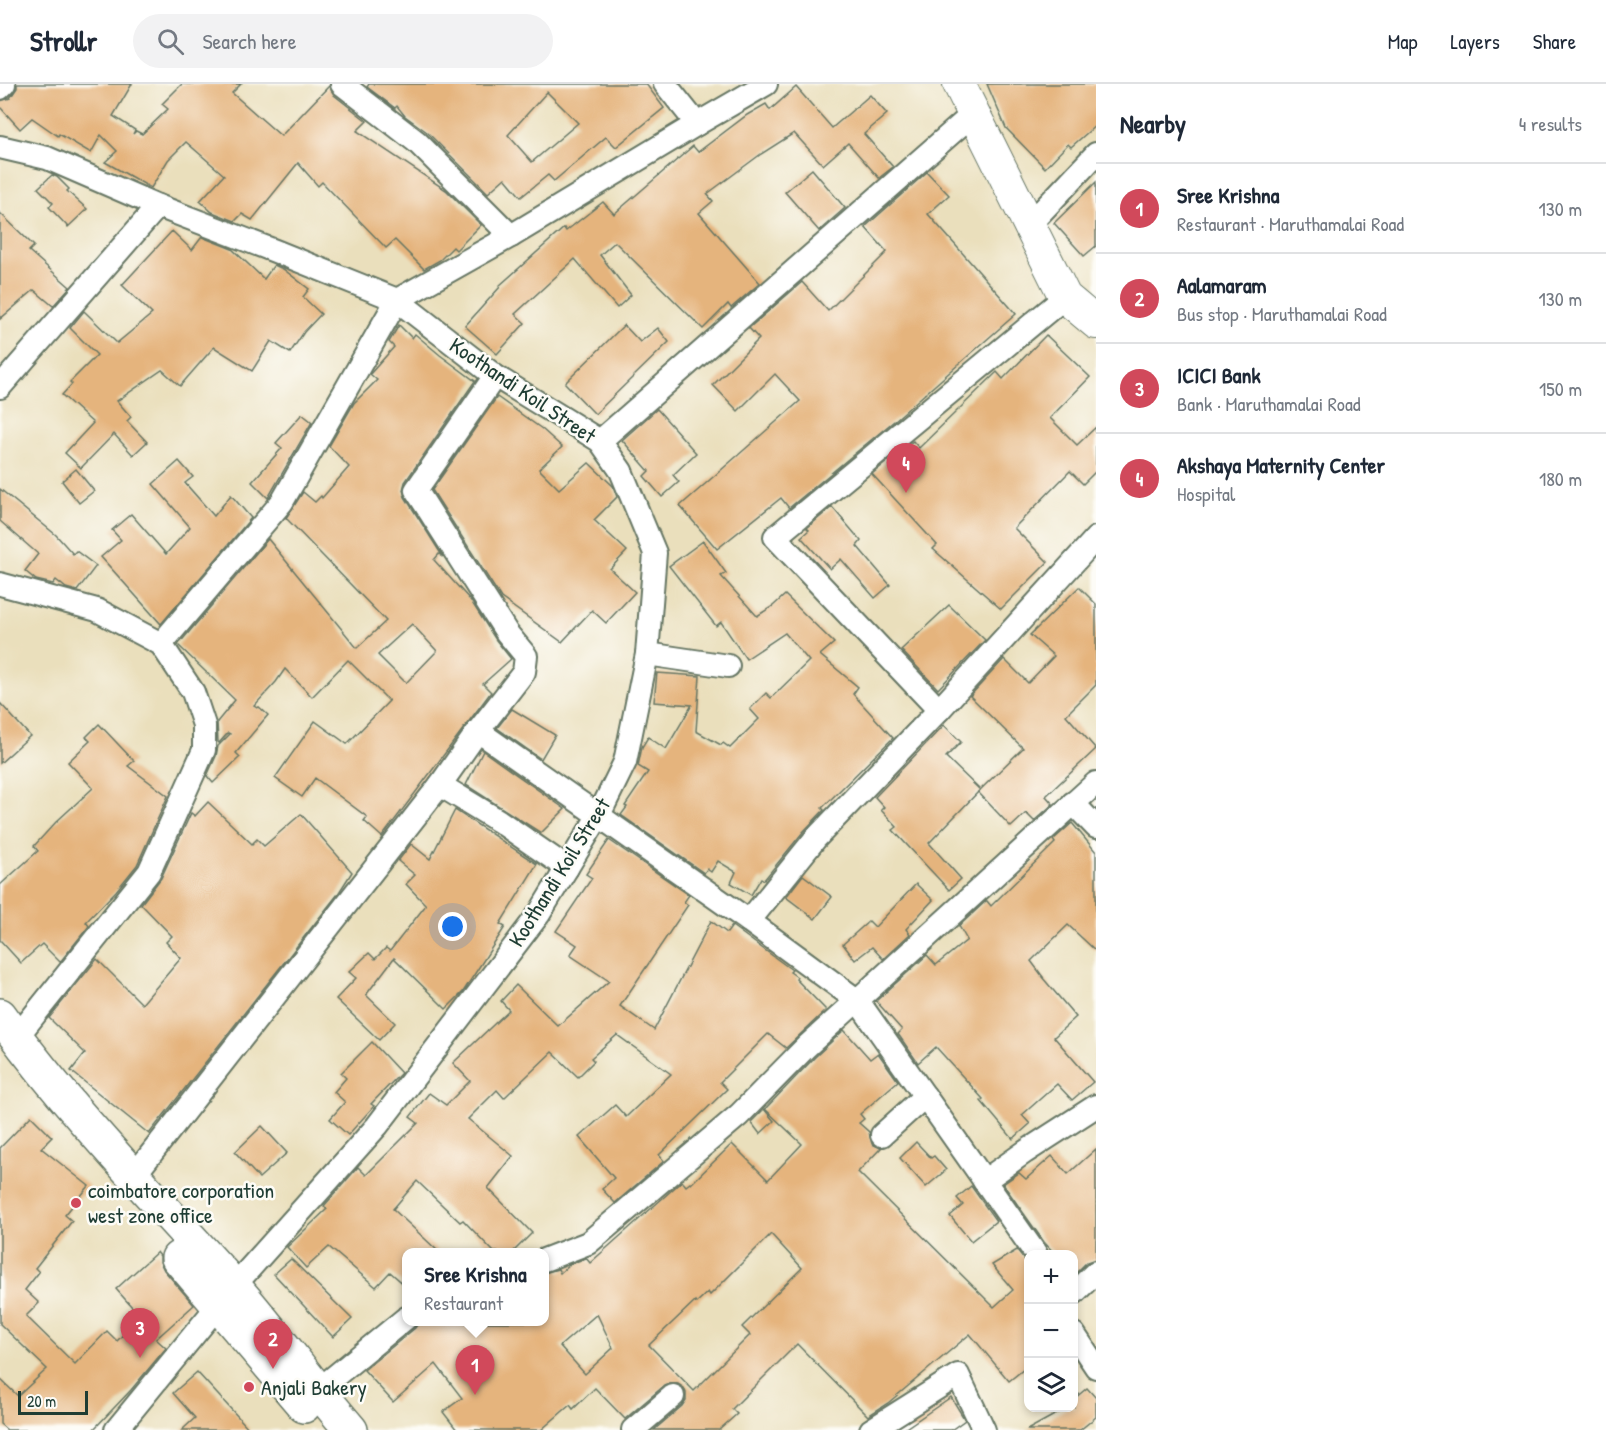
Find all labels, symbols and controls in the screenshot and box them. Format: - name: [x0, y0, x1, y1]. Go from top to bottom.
- search box: [133, 14, 553, 68]
- text: Strollr: [30, 22, 97, 60]
- icon: search: [154, 25, 187, 58]
- text: Search here: [202, 26, 296, 56]
- text: Map: [1388, 27, 1417, 56]
- text: Layers: [1450, 27, 1500, 56]
- text: Share: [1533, 27, 1576, 56]
- text: Nearby: [1120, 106, 1186, 141]
- text: 4 results: [1519, 110, 1582, 137]
- text: Sree Krishna: [1177, 180, 1279, 210]
- text: 1: [1136, 195, 1143, 222]
- text: 130 m: [1539, 195, 1582, 222]
- text: Restaurant · Maruthamalai Road: [1177, 210, 1404, 237]
- text: Aalamaram: [1177, 270, 1266, 300]
- text: 2: [1135, 285, 1144, 312]
- text: 130 m: [1539, 285, 1582, 312]
- text: Bus stop · Maruthamalai Road: [1177, 300, 1387, 327]
- street label: Koothandi Koil Street: [444, 330, 602, 450]
- text: ICICI Bank: [1177, 360, 1261, 390]
- text: 3: [1135, 375, 1144, 402]
- text: 150 m: [1539, 375, 1582, 402]
- text: Bank · Maruthamalai Road: [1177, 390, 1361, 417]
- pin: 4: [886, 444, 926, 493]
- text: Akshaya Maternity Center: [1177, 450, 1385, 480]
- text: 4: [1136, 465, 1143, 492]
- text: 180 m: [1539, 465, 1582, 492]
- text: Hospital: [1177, 480, 1235, 507]
- street label: Koothandi Koil Street: [501, 791, 617, 952]
- your location: [438, 912, 467, 941]
- place label: coimbatore corporation west zone office: [88, 1175, 274, 1230]
- marker: coimbatore corporation west zone office: [69, 1196, 83, 1210]
- popup: [402, 1248, 549, 1326]
- map controls: [1024, 1250, 1078, 1412]
- button: +: [1024, 1250, 1078, 1304]
- text: Sree Krishna: [424, 1259, 527, 1289]
- text: Restaurant: [424, 1289, 503, 1316]
- button: −: [1024, 1304, 1078, 1358]
- pin: 3: [120, 1308, 160, 1358]
- pin: 2: [254, 1320, 292, 1369]
- pin: 1: [456, 1346, 494, 1395]
- button: layers: [1024, 1358, 1078, 1412]
- place label: Anjali Bakery: [261, 1372, 367, 1402]
- marker: Anjali Bakery: [242, 1380, 256, 1394]
- scale bar: [18, 1388, 88, 1416]
- text: 20 m: [27, 1390, 56, 1412]

